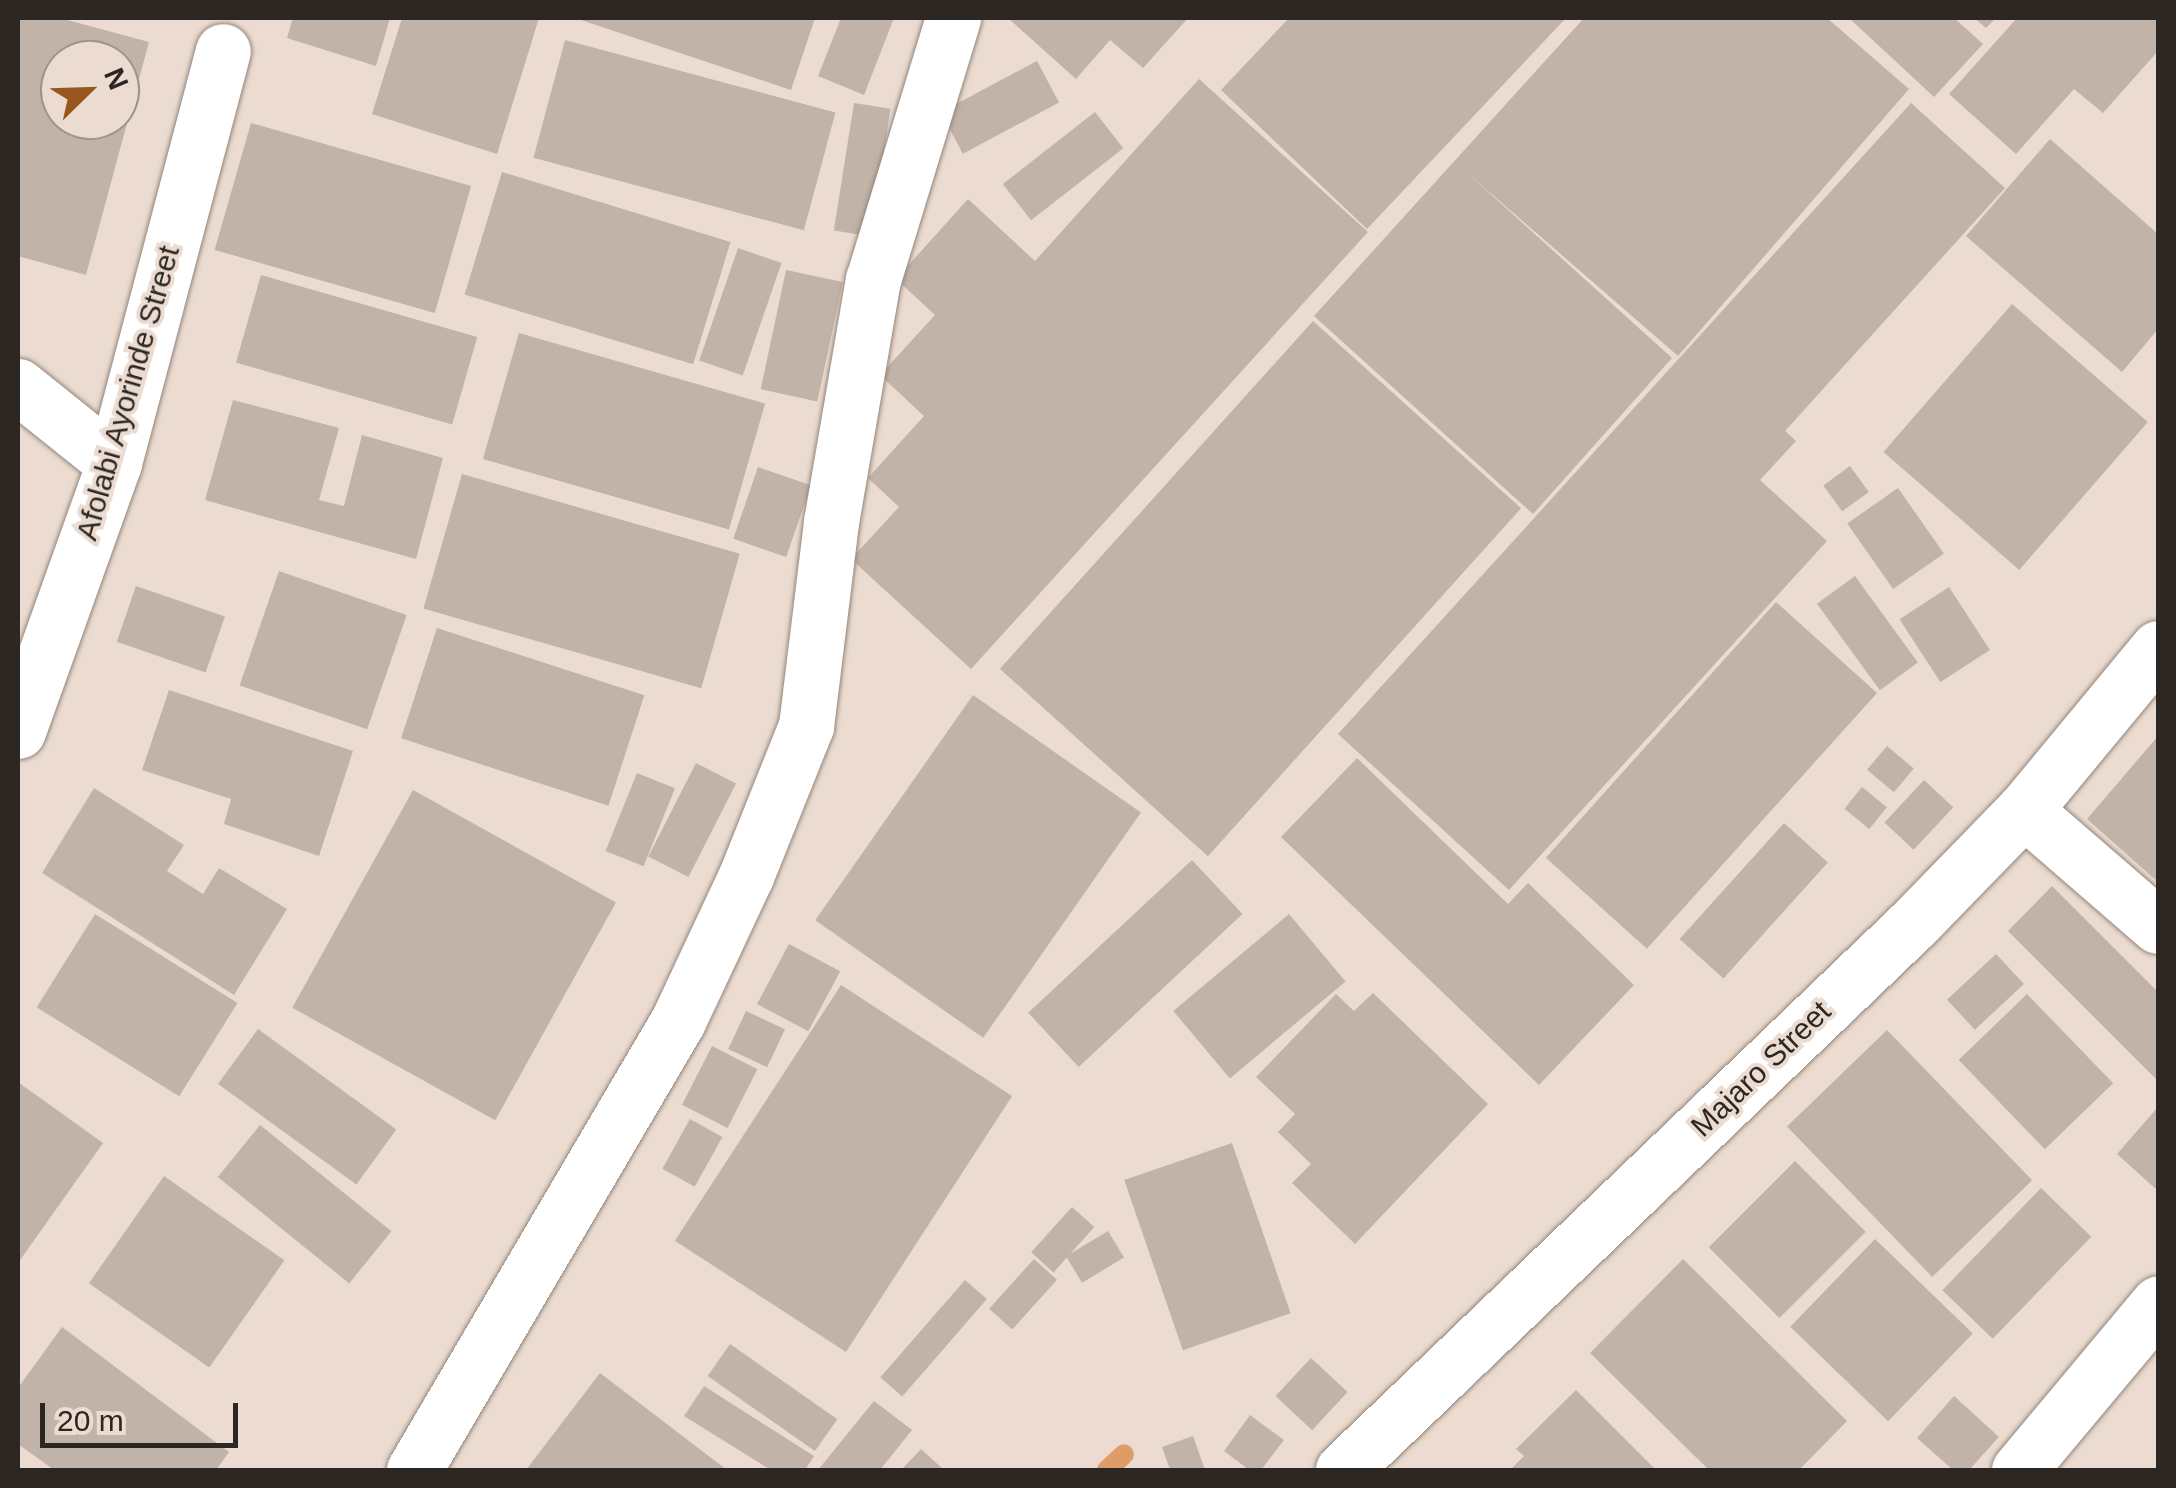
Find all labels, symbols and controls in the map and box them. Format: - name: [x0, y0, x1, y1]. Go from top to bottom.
- north arrow: [40, 40, 140, 140]
- text: N: [98, 63, 134, 94]
- street label: Afolabi Ayorinde Street: [68, 241, 188, 545]
- street label: Majaro Street: [1684, 994, 1838, 1144]
- scale bar: [45, 1383, 242, 1445]
- text: 20 m: [57, 1404, 124, 1437]

